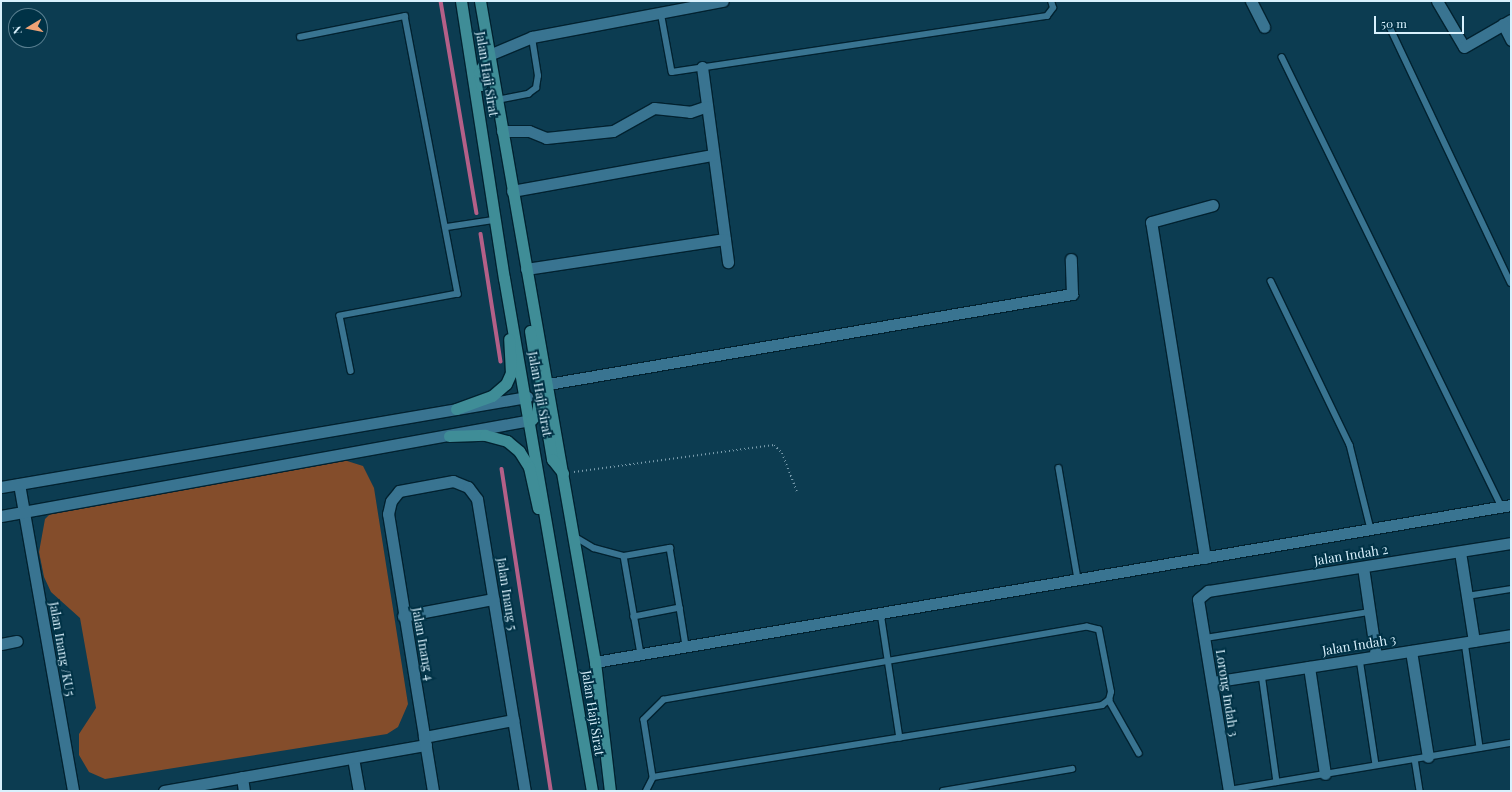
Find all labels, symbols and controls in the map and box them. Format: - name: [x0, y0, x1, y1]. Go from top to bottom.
- north arrow: [8, 8, 48, 48]
- scale bar: [1376, 8, 1466, 34]
- text: 50 m: [1381, 15, 1407, 31]
- text: N: [9, 25, 25, 35]
- street label: Jalan Haji Sirat: [473, 30, 501, 118]
- street label: Jalan Haji Sirat: [525, 350, 555, 438]
- street label: Jalan Indah 2: [1313, 541, 1389, 569]
- street label: Jalan Inang 5: [494, 557, 520, 631]
- street label: Jalan Inang /KU5: [46, 601, 78, 697]
- street label: Jalan Inang 4: [409, 606, 437, 682]
- street label: Jalan Indah 3: [1321, 631, 1397, 659]
- street label: Lorong Indah 3: [1212, 648, 1242, 738]
- street label: Jalan Haji Sirat: [579, 669, 607, 757]

